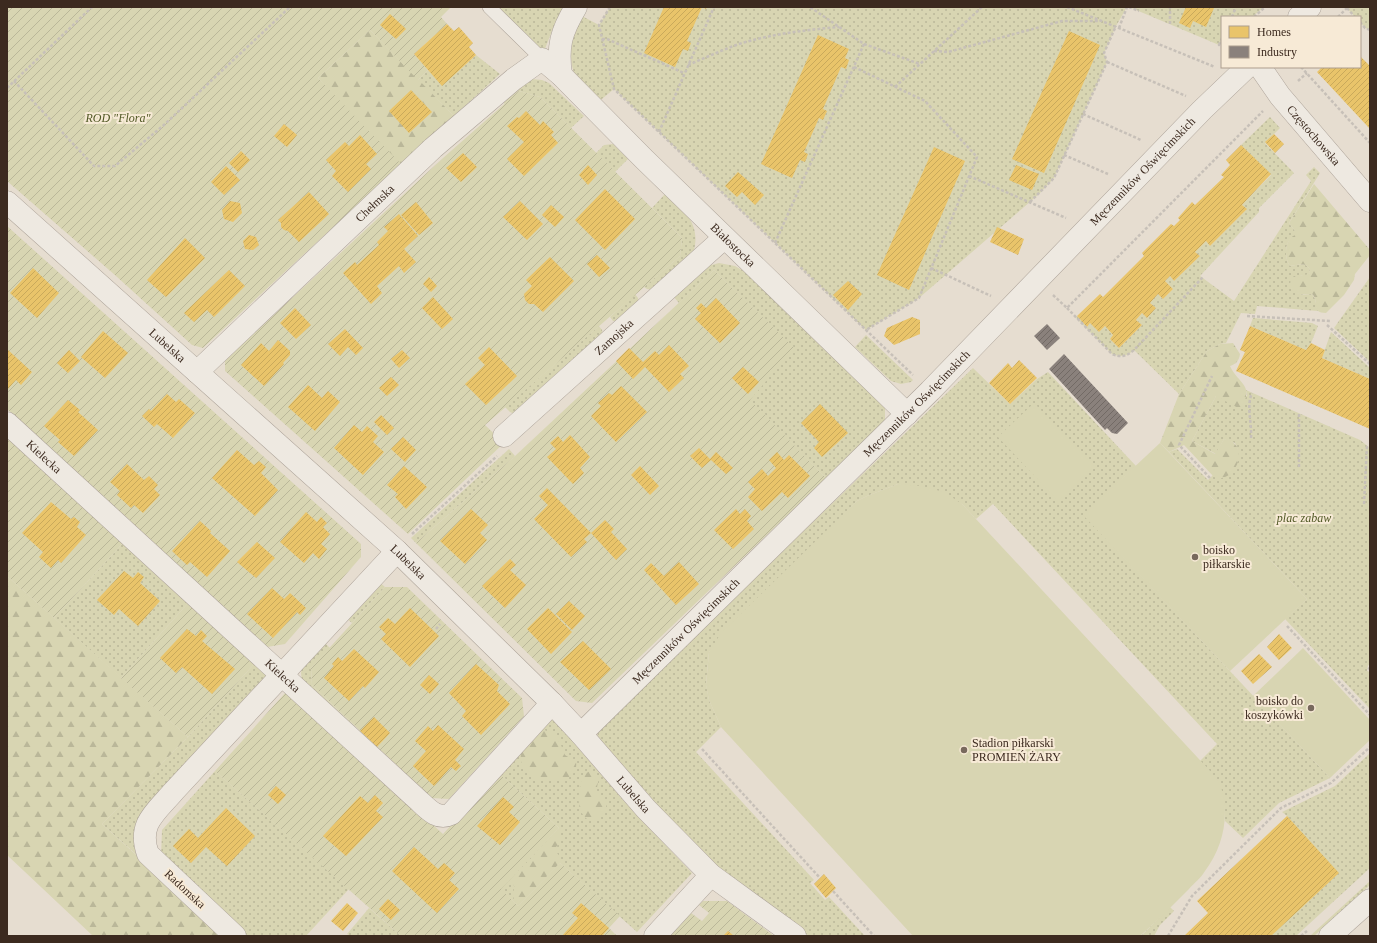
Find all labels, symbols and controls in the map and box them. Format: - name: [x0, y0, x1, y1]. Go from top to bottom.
- legend: [1221, 16, 1361, 68]
- text: Homes: [1257, 25, 1291, 39]
- text: Industry: [1257, 45, 1297, 59]
- street label: Częstochowska: [1284, 102, 1344, 169]
- park label: ROD "Flora": [84, 111, 151, 125]
- street label: Męczenników Oświęcimskich: [1087, 114, 1198, 228]
- street label: Chełmska: [352, 181, 397, 225]
- street label: Białostocka: [708, 220, 759, 270]
- street label: Zamojska: [592, 315, 637, 358]
- street label: Lubelska: [146, 325, 189, 366]
- street label: Męczenników Oświęcimskich: [860, 347, 973, 460]
- street label: Kielecka: [23, 437, 65, 477]
- park label: plac zabaw: [1276, 511, 1331, 525]
- street label: Lubelska: [388, 542, 429, 583]
- place label: boisko piłkarskie: [1203, 543, 1250, 571]
- marker: boisko piłkarskie: [1190, 552, 1200, 562]
- street label: Męczenników Oświęcimskich: [629, 575, 742, 687]
- street label: Kielecka: [262, 656, 304, 696]
- place label: boisko do koszykówki: [1245, 694, 1304, 722]
- marker: boisko do koszykówki: [1306, 703, 1316, 713]
- place label: Stadion piłkarski PROMIEŃ ŻARY: [972, 736, 1061, 764]
- marker: Stadion piłkarski PROMIEŃ ŻARY: [959, 745, 969, 755]
- street label: Lubelska: [614, 773, 653, 816]
- street label: Radomska: [162, 867, 209, 912]

